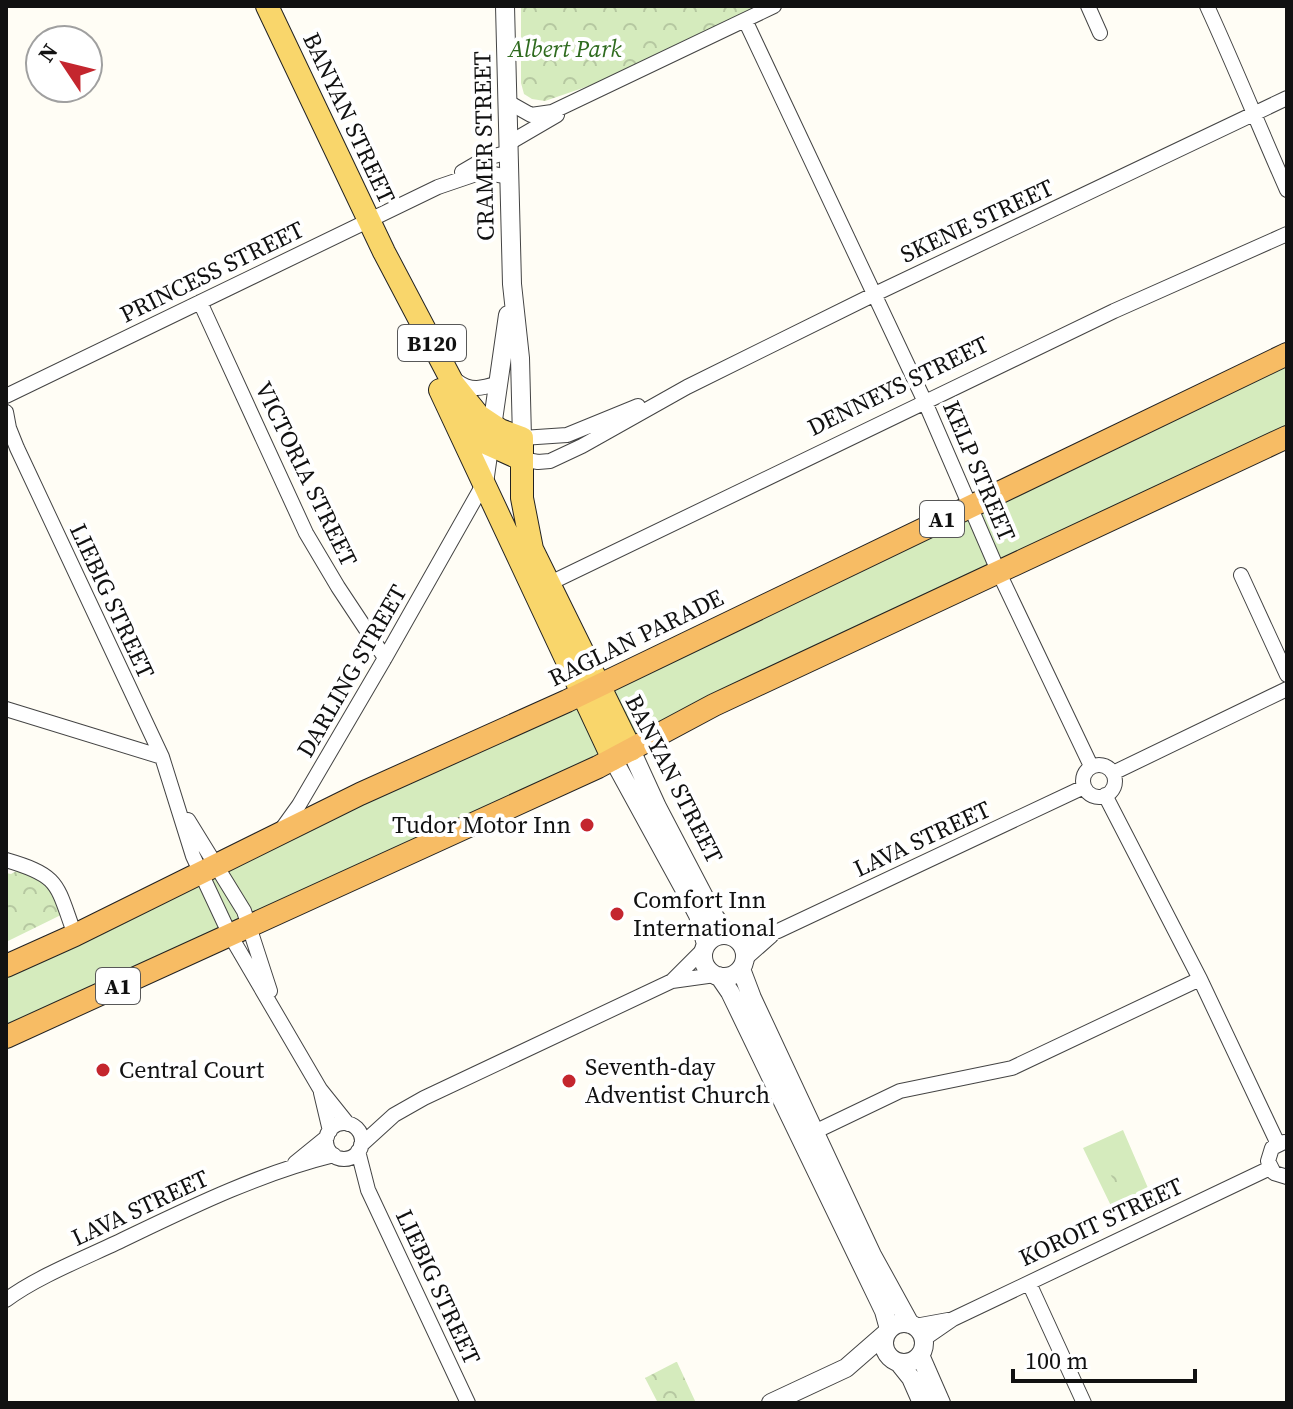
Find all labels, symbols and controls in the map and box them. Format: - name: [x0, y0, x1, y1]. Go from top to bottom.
- north arrow: [24, 24, 104, 104]
- street label: BANYAN STREET: [295, 27, 404, 209]
- park label: Albert Park: [506, 32, 622, 65]
- text: N: [31, 37, 65, 68]
- street label: CRAMER STREET: [465, 50, 502, 241]
- street label: SKENE STREET: [895, 170, 1059, 270]
- street label: PRINCESS STREET: [114, 213, 310, 330]
- road number: B120: [398, 325, 466, 361]
- street label: DENNEYS STREET: [802, 327, 994, 444]
- street label: VICTORIA STREET: [247, 376, 366, 572]
- street label: KELP STREET: [935, 395, 1024, 547]
- road number: A1: [920, 501, 964, 537]
- street label: LIEBIG STREET: [62, 518, 163, 684]
- street label: DARLING STREET: [289, 578, 415, 763]
- street label: RAGLAN PARADE: [543, 581, 729, 694]
- street label: BANYAN STREET: [618, 689, 731, 869]
- street label: LAVA STREET: [848, 792, 996, 885]
- place label: Tudor Motor Inn: [392, 808, 571, 841]
- marker: Tudor Motor Inn: [578, 816, 596, 834]
- place label: Comfort Inn International: [633, 883, 775, 944]
- marker: Comfort Inn International: [608, 905, 626, 923]
- road number: A1: [96, 968, 140, 1004]
- place label: Seventh-day Adventist Church: [585, 1050, 770, 1111]
- place label: Central Court: [119, 1053, 264, 1086]
- marker: Central Court: [94, 1061, 112, 1079]
- marker: Seventh-day Adventist Church: [560, 1072, 578, 1090]
- street label: LAVA STREET: [66, 1161, 214, 1254]
- street label: KOROIT STREET: [1013, 1169, 1189, 1274]
- street label: LIEBIG STREET: [388, 1204, 489, 1370]
- scale bar: [1013, 1333, 1195, 1383]
- text: 100 m: [1025, 1344, 1088, 1377]

